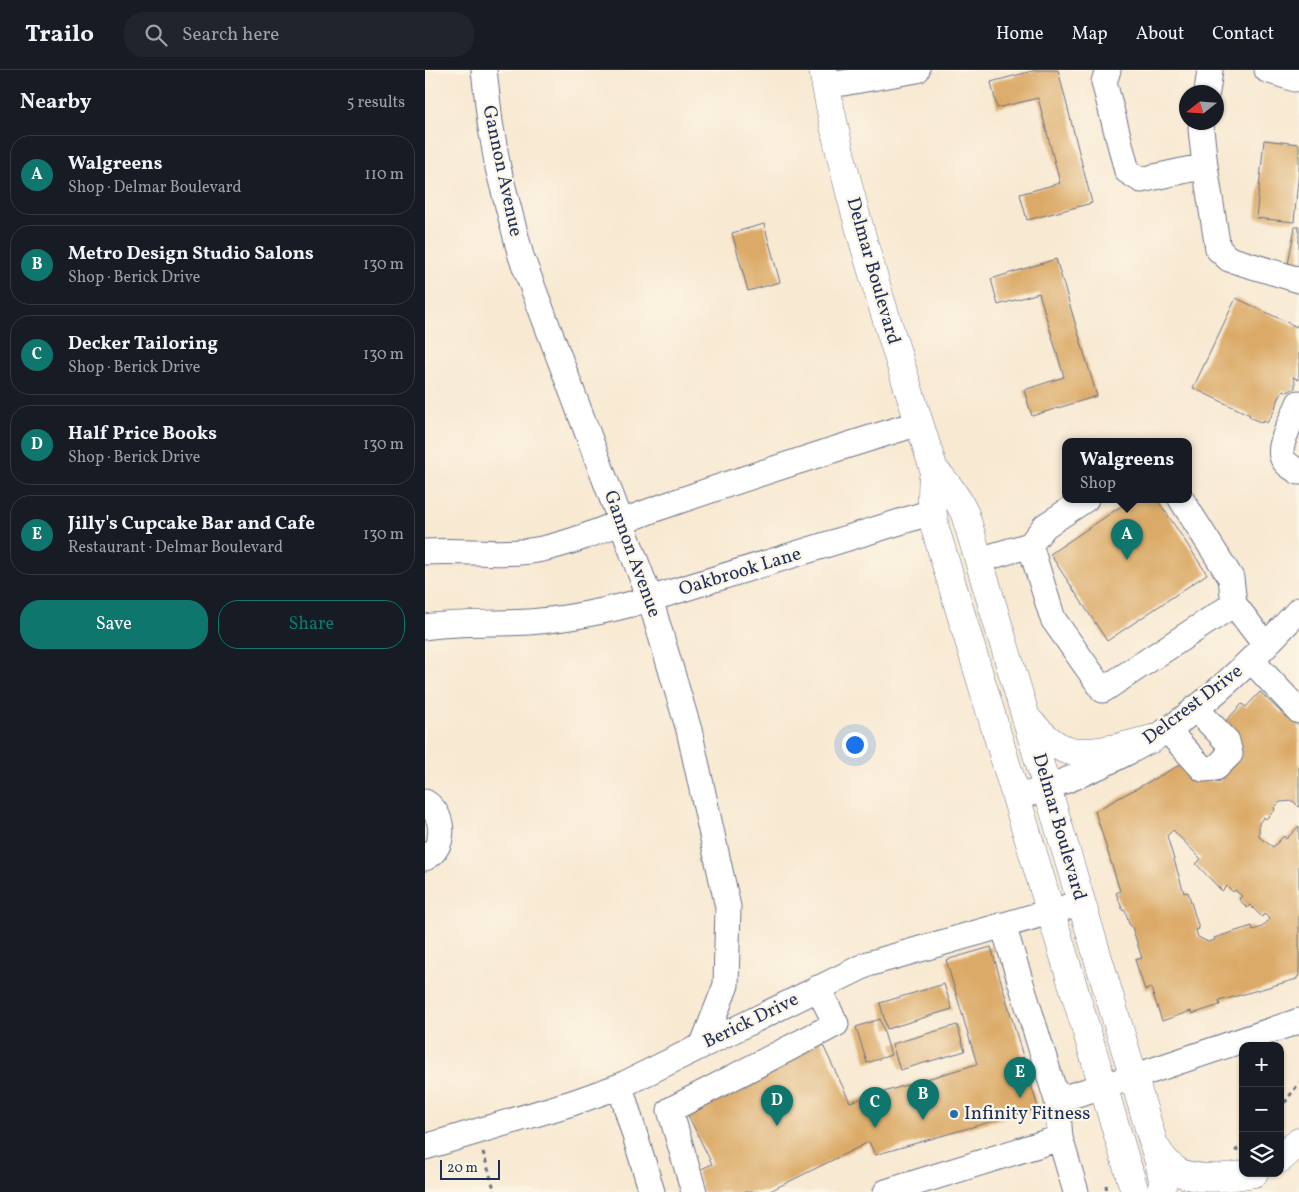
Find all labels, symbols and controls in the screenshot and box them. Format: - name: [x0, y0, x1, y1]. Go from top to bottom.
- search box: [124, 12, 474, 57]
- text: Trailo: [25, 18, 94, 52]
- icon: search: [142, 21, 170, 49]
- text: Search here: [182, 22, 279, 48]
- text: Home: [996, 22, 1044, 47]
- text: Map: [1072, 22, 1108, 47]
- text: About: [1136, 22, 1184, 47]
- text: Contact: [1212, 22, 1274, 47]
- north arrow: [1179, 85, 1224, 130]
- text: Nearby: [20, 88, 91, 117]
- text: 5 results: [347, 92, 405, 114]
- street label: Gannon Avenue: [475, 103, 529, 239]
- text: Walgreens: [68, 151, 162, 177]
- text: A: [31, 164, 43, 186]
- text: 110 m: [365, 164, 404, 186]
- text: Shop · Delmar Boulevard: [68, 177, 242, 199]
- street label: Delmar Boulevard: [840, 194, 906, 348]
- text: Metro Design Studio Salons: [68, 241, 314, 267]
- text: B: [32, 254, 42, 276]
- text: 130 m: [363, 254, 404, 276]
- text: Shop · Berick Drive: [68, 267, 200, 289]
- text: Decker Tailoring: [68, 331, 218, 357]
- text: C: [32, 344, 42, 366]
- text: 130 m: [363, 344, 404, 366]
- text: Shop · Berick Drive: [68, 357, 200, 379]
- text: Half Price Books: [68, 421, 217, 447]
- text: D: [31, 434, 43, 456]
- text: 130 m: [363, 434, 404, 456]
- popup: [1062, 438, 1192, 503]
- text: Shop · Berick Drive: [68, 447, 200, 469]
- text: Walgreens: [1080, 447, 1174, 473]
- text: Shop: [1080, 473, 1116, 495]
- street label: Gannon Avenue: [597, 487, 667, 621]
- text: Jilly's Cupcake Bar and Cafe: [68, 511, 315, 537]
- pin: A: [1111, 519, 1143, 560]
- text: E: [32, 524, 42, 546]
- text: 130 m: [363, 524, 404, 546]
- text: Restaurant · Delmar Boulevard: [68, 537, 283, 559]
- street label: Oakbrook Lane: [676, 541, 804, 603]
- button: Save: [20, 600, 208, 649]
- button: Share: [218, 600, 405, 649]
- street label: Delcrest Drive: [1138, 659, 1248, 751]
- your location: [842, 732, 868, 758]
- street label: Delmar Boulevard: [1026, 750, 1092, 904]
- street label: Berick Drive: [699, 987, 803, 1055]
- map controls: [1239, 1042, 1284, 1177]
- button: +: [1239, 1042, 1284, 1087]
- pin: E: [1004, 1057, 1036, 1098]
- pin: B: [907, 1079, 939, 1120]
- pin: D: [761, 1085, 793, 1126]
- pin: C: [859, 1087, 891, 1128]
- button: −: [1239, 1087, 1284, 1132]
- place label: Infinity Fitness: [964, 1101, 1090, 1127]
- marker: Infinity Fitness: [948, 1108, 960, 1120]
- button: layers: [1239, 1132, 1284, 1177]
- scale bar: [440, 1157, 500, 1180]
- text: 20 m: [447, 1159, 478, 1178]

